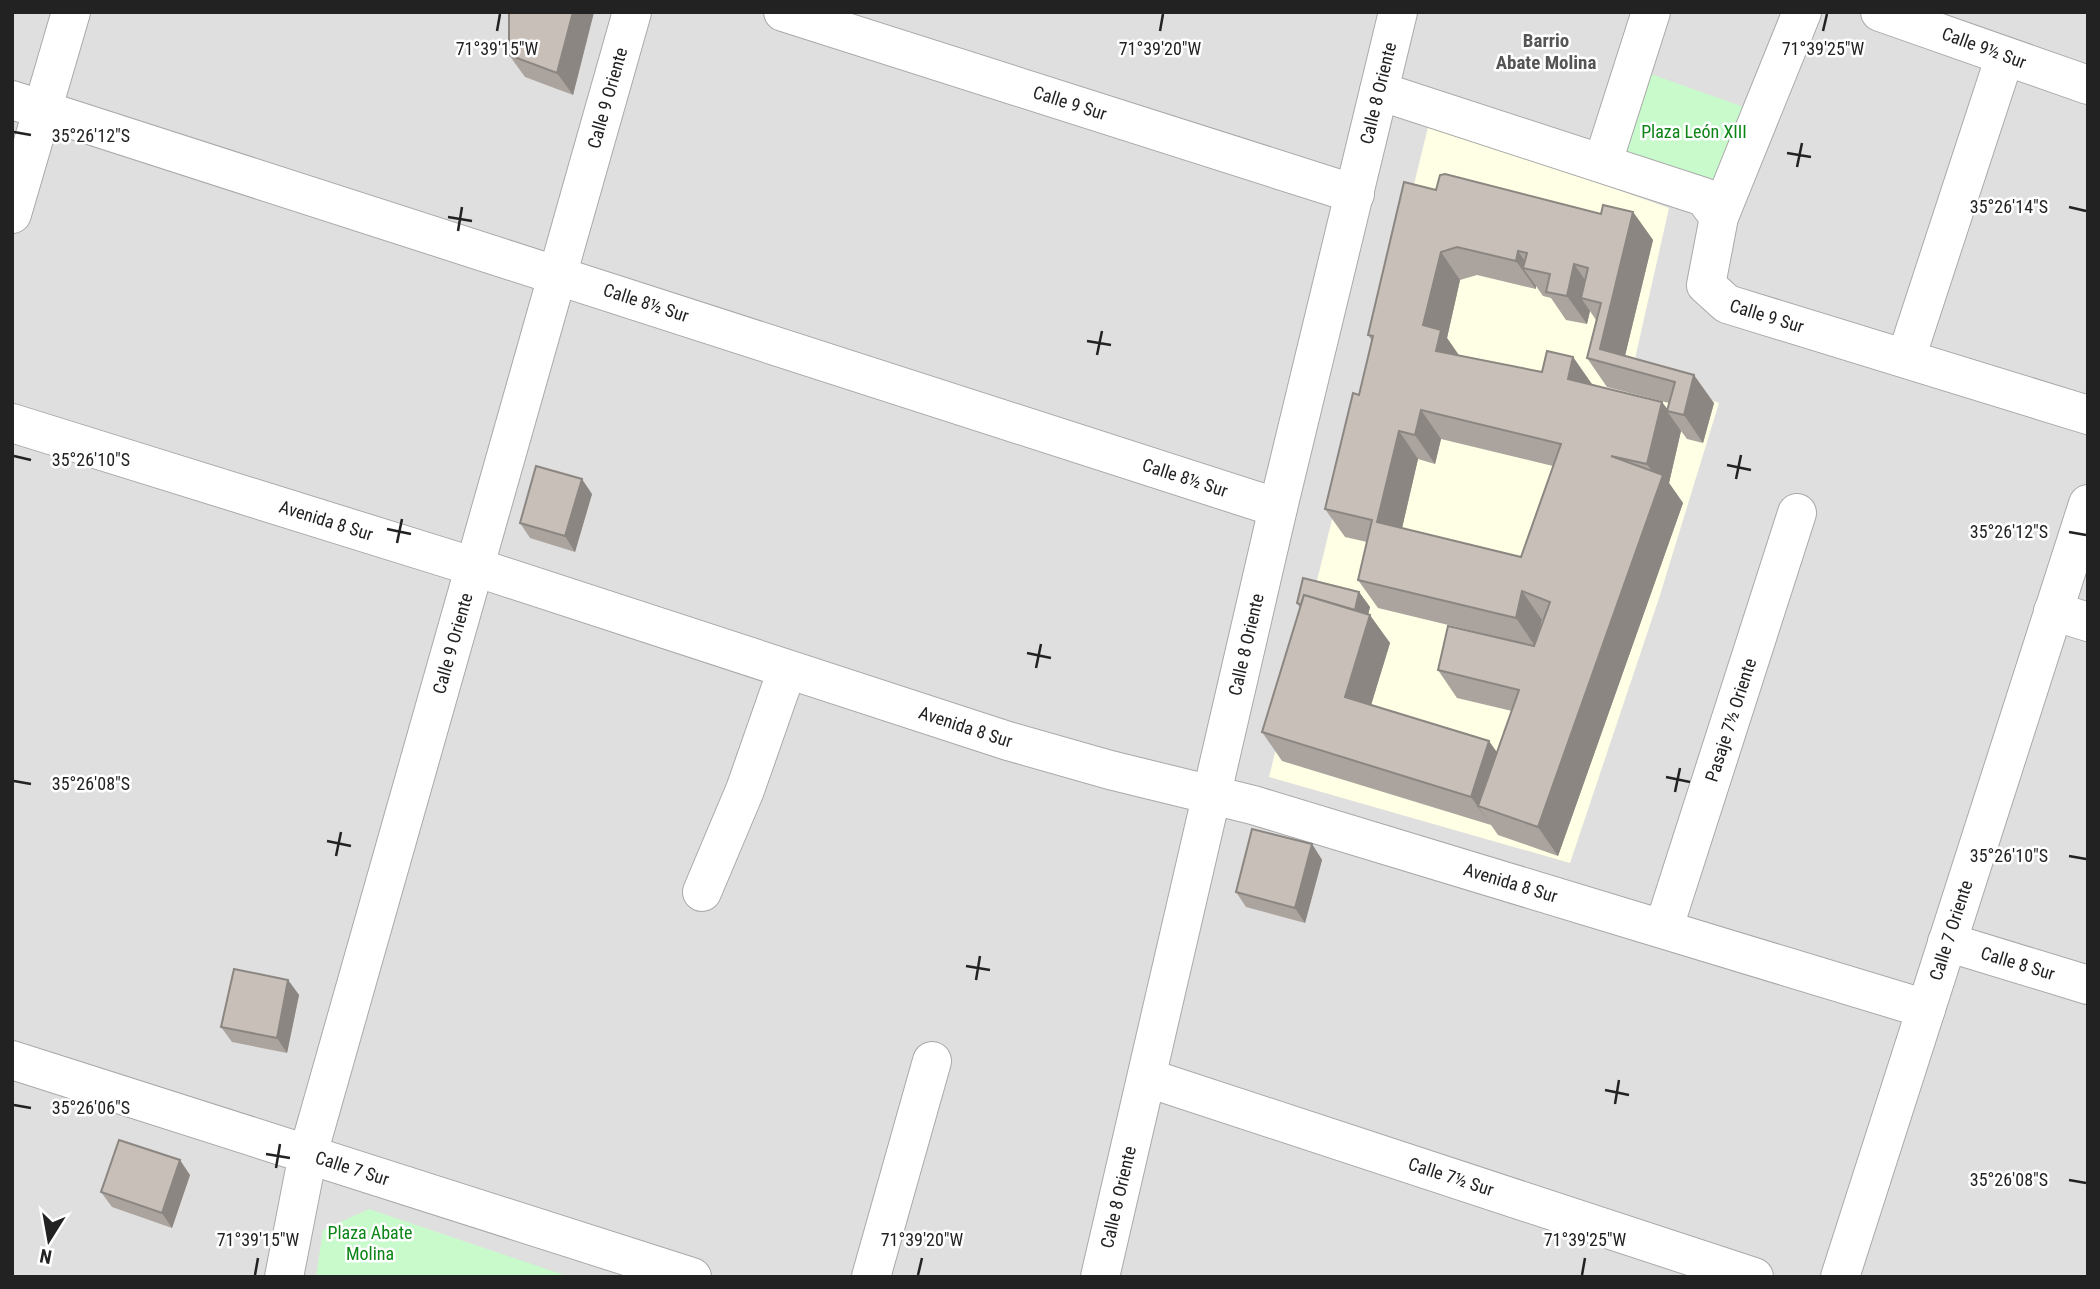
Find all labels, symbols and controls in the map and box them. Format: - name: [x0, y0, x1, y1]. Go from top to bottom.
- street label: Calle 9½ Sur: [1939, 23, 2030, 73]
- district label: Barrio Abate Molina: [1496, 29, 1596, 74]
- text: 71°39'15"W: [456, 38, 539, 59]
- text: 71°39'20"W: [1119, 38, 1202, 59]
- text: 71°39'25"W: [1782, 38, 1865, 59]
- street label: Calle 8 Oriente: [1355, 40, 1400, 146]
- street label: Calle 9 Oriente: [583, 45, 631, 151]
- street label: Calle 9 Sur: [1030, 81, 1110, 125]
- park label: Plaza León XIII: [1641, 121, 1747, 142]
- text: 35°26'12"S: [52, 125, 130, 146]
- text: 35°26'14"S: [1970, 196, 2048, 217]
- street label: Calle 8½ Sur: [601, 279, 692, 326]
- street label: Calle 9 Sur: [1727, 295, 1807, 337]
- text: 35°26'10"S: [52, 449, 130, 470]
- street label: Calle 8½ Sur: [1140, 454, 1231, 501]
- street label: Avenida 8 Sur: [277, 496, 376, 545]
- text: 35°26'12"S: [1970, 521, 2048, 542]
- street label: Calle 9 Oriente: [428, 590, 477, 696]
- street label: Calle 8 Oriente: [1224, 592, 1268, 698]
- street label: Pasaje 7½ Oriente: [1701, 655, 1760, 784]
- street label: Avenida 8 Sur: [916, 702, 1015, 752]
- text: 35°26'08"S: [52, 773, 130, 794]
- text: 35°26'10"S: [1970, 845, 2048, 866]
- street label: Avenida 8 Sur: [1461, 858, 1561, 907]
- street label: Calle 7 Oriente: [1925, 877, 1977, 983]
- street label: Calle 8 Sur: [1978, 942, 2058, 984]
- text: 35°26'06"S: [52, 1097, 130, 1118]
- street label: Calle 8 Oriente: [1096, 1144, 1140, 1250]
- street label: Calle 7 Sur: [313, 1146, 392, 1190]
- street label: Calle 7½ Sur: [1406, 1153, 1497, 1200]
- text: 35°26'08"S: [1970, 1169, 2048, 1190]
- north arrow: [14, 1205, 84, 1275]
- park label: Plaza Abate Molina: [327, 1222, 413, 1264]
- text: 71°39'15"W: [217, 1229, 300, 1250]
- text: 71°39'20"W: [881, 1229, 964, 1250]
- text: 71°39'25"W: [1544, 1229, 1627, 1250]
- text: N: [38, 1244, 54, 1269]

